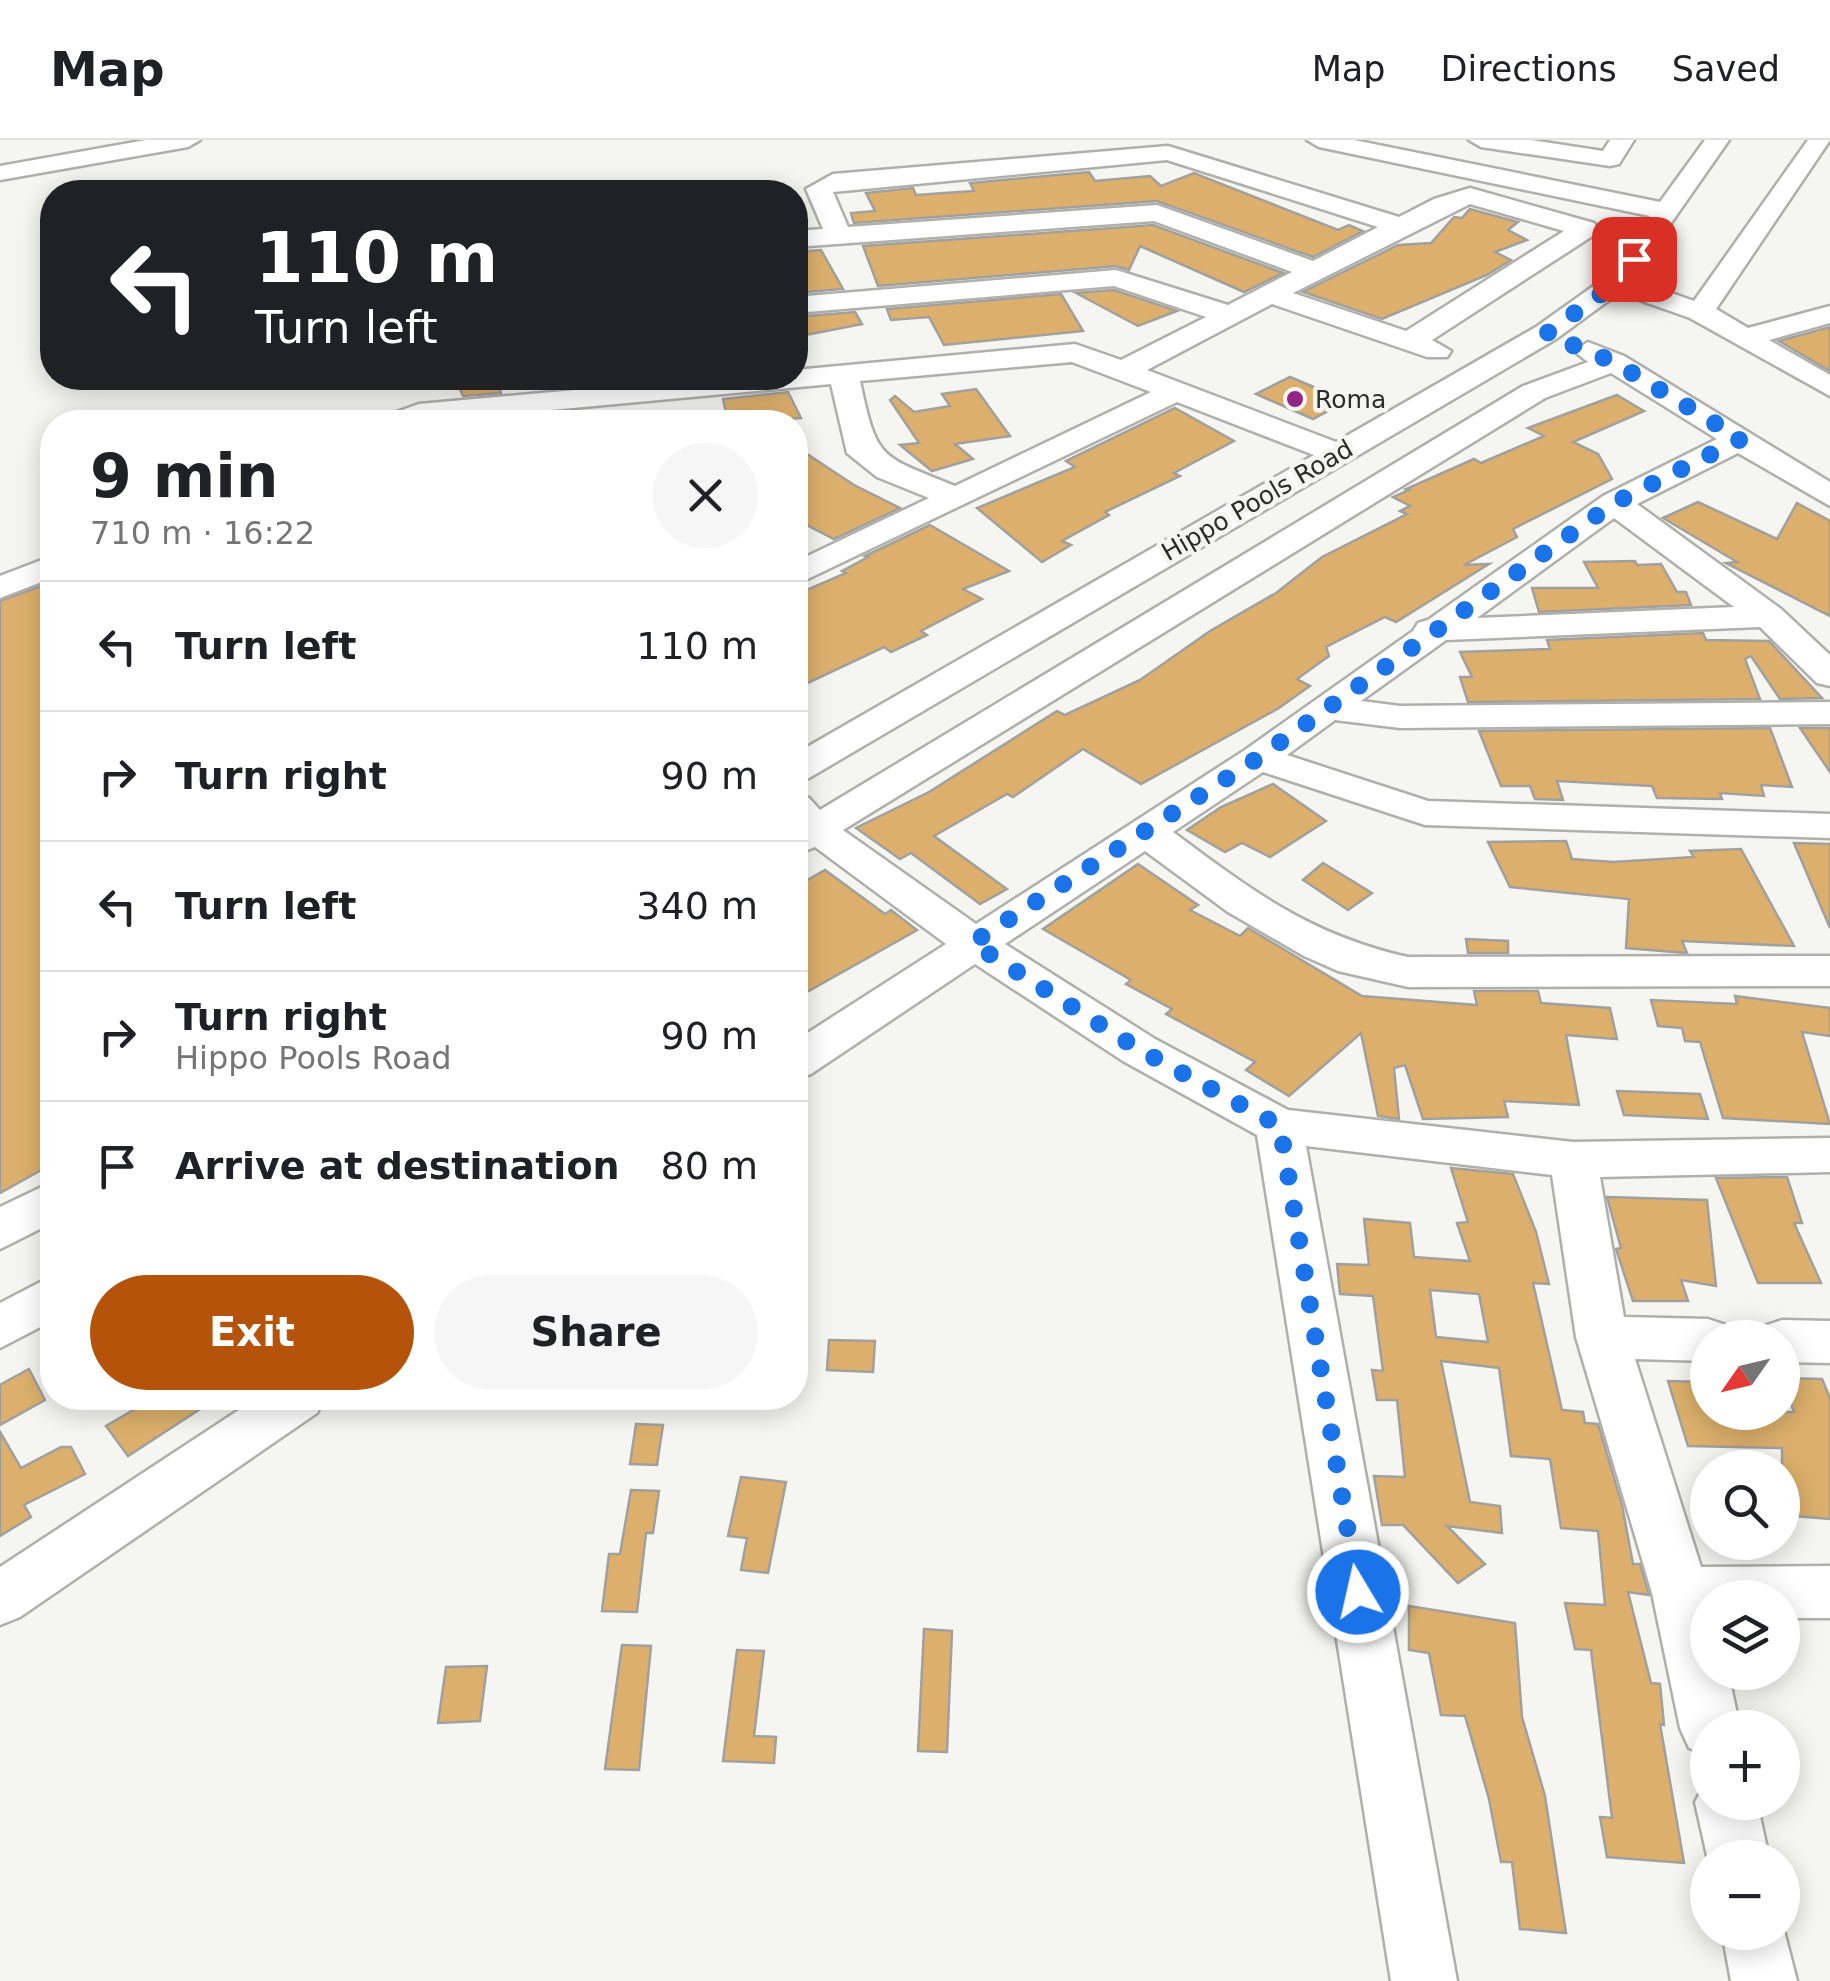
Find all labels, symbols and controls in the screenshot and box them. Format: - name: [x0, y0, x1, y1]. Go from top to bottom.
- text: Map: [50, 41, 165, 97]
- text: Map: [1312, 49, 1386, 89]
- text: Directions: [1441, 49, 1617, 89]
- text: Saved: [1672, 49, 1780, 89]
- text: 110 m: [255, 217, 498, 299]
- pin: [1592, 217, 1677, 302]
- icon: left: [90, 220, 220, 350]
- icon: arrive: [1607, 232, 1662, 287]
- text: Turn left: [255, 301, 438, 354]
- place label: Roma: [1315, 385, 1386, 414]
- marker: Roma: [1284, 388, 1306, 410]
- street label: Hippo Pools Road: [1156, 434, 1358, 567]
- text: 9 min: [90, 441, 278, 511]
- button: close: [653, 443, 758, 548]
- text: 710 m · 16:22: [90, 514, 315, 552]
- icon: left: [90, 619, 145, 674]
- text: Turn left: [175, 624, 356, 668]
- text: 110 m: [636, 624, 758, 668]
- icon: right: [90, 749, 145, 804]
- text: Turn right: [175, 754, 387, 798]
- text: 90 m: [661, 754, 758, 798]
- icon: left: [90, 879, 145, 934]
- text: Turn left: [175, 884, 356, 928]
- text: 340 m: [636, 884, 758, 928]
- text: Turn right: [175, 995, 387, 1039]
- icon: right: [90, 1009, 145, 1064]
- text: 90 m: [661, 1014, 758, 1058]
- text: Hippo Pools Road: [175, 1039, 452, 1077]
- icon: arrive: [90, 1139, 145, 1194]
- text: Arrive at destination: [175, 1144, 620, 1188]
- text: 80 m: [661, 1144, 758, 1188]
- button: Exit: [90, 1275, 414, 1390]
- button: Share: [434, 1275, 758, 1390]
- north arrow: [1690, 1320, 1800, 1430]
- map controls: [1690, 1320, 1800, 1950]
- button: search: [1690, 1450, 1800, 1560]
- position arrow: [1306, 1540, 1410, 1644]
- button: layers: [1690, 1580, 1800, 1690]
- button: +: [1690, 1710, 1800, 1820]
- button: −: [1690, 1840, 1800, 1950]

